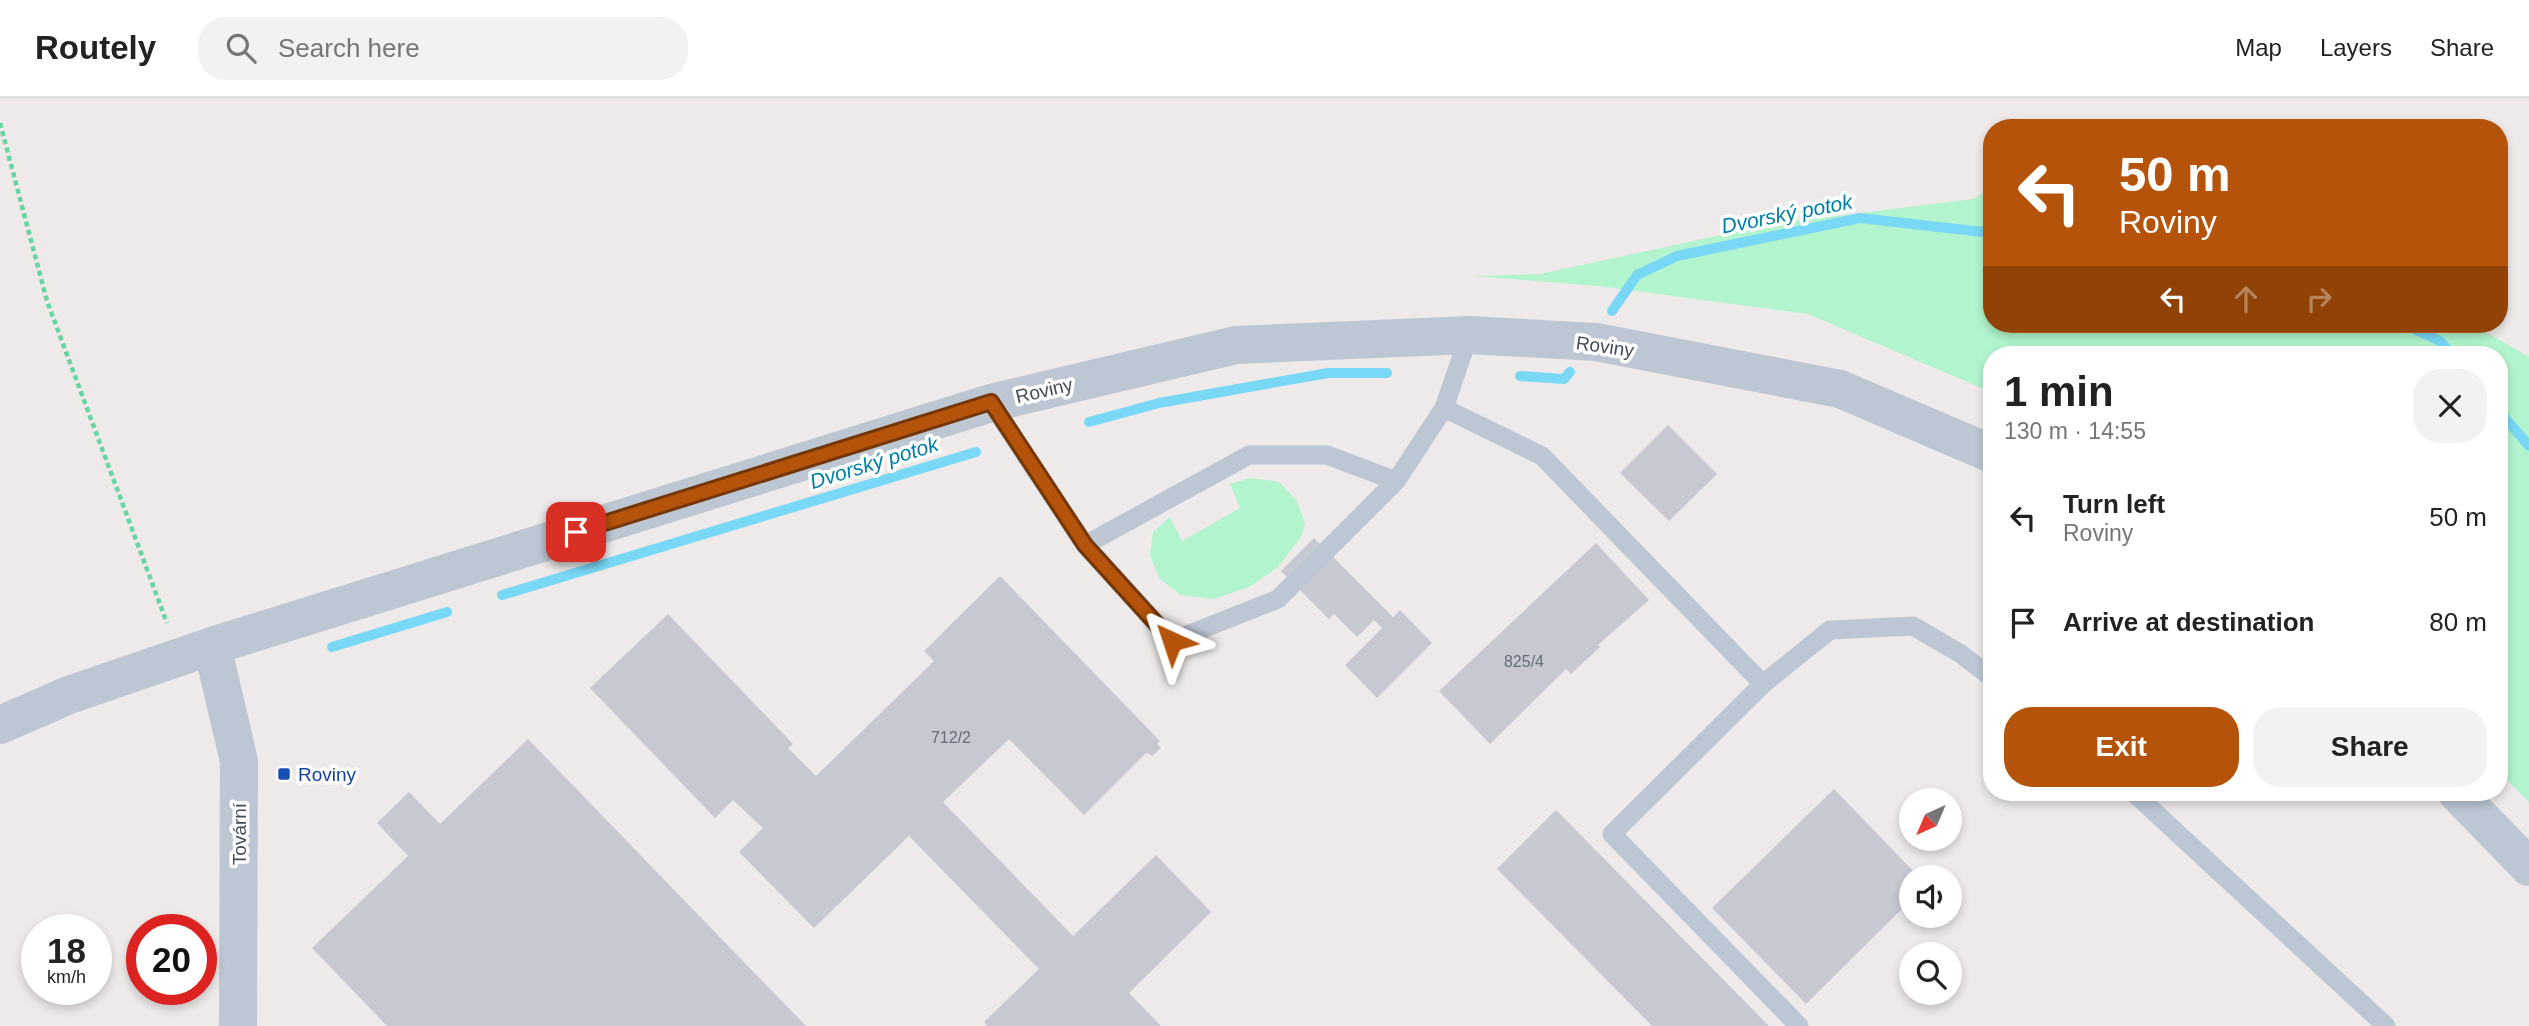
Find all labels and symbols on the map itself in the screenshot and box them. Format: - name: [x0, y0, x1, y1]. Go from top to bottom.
- water label: Dvorský potok: [1719, 189, 1856, 237]
- street label: Roviny: [1575, 332, 1636, 361]
- street label: Roviny: [1013, 374, 1075, 407]
- water label: Dvorský potok: [807, 432, 942, 493]
- pin: [546, 502, 606, 562]
- position arrow: [1135, 604, 1209, 678]
- house number: 825/4: [1504, 653, 1544, 670]
- house number: 712/2: [931, 729, 971, 746]
- place label: Roviny: [298, 764, 357, 785]
- marker: Roviny: [276, 766, 292, 782]
- north arrow: [1899, 788, 1962, 850]
- street label: Tovární: [229, 802, 250, 865]
- speed limit sign: 20: [126, 914, 217, 1005]

